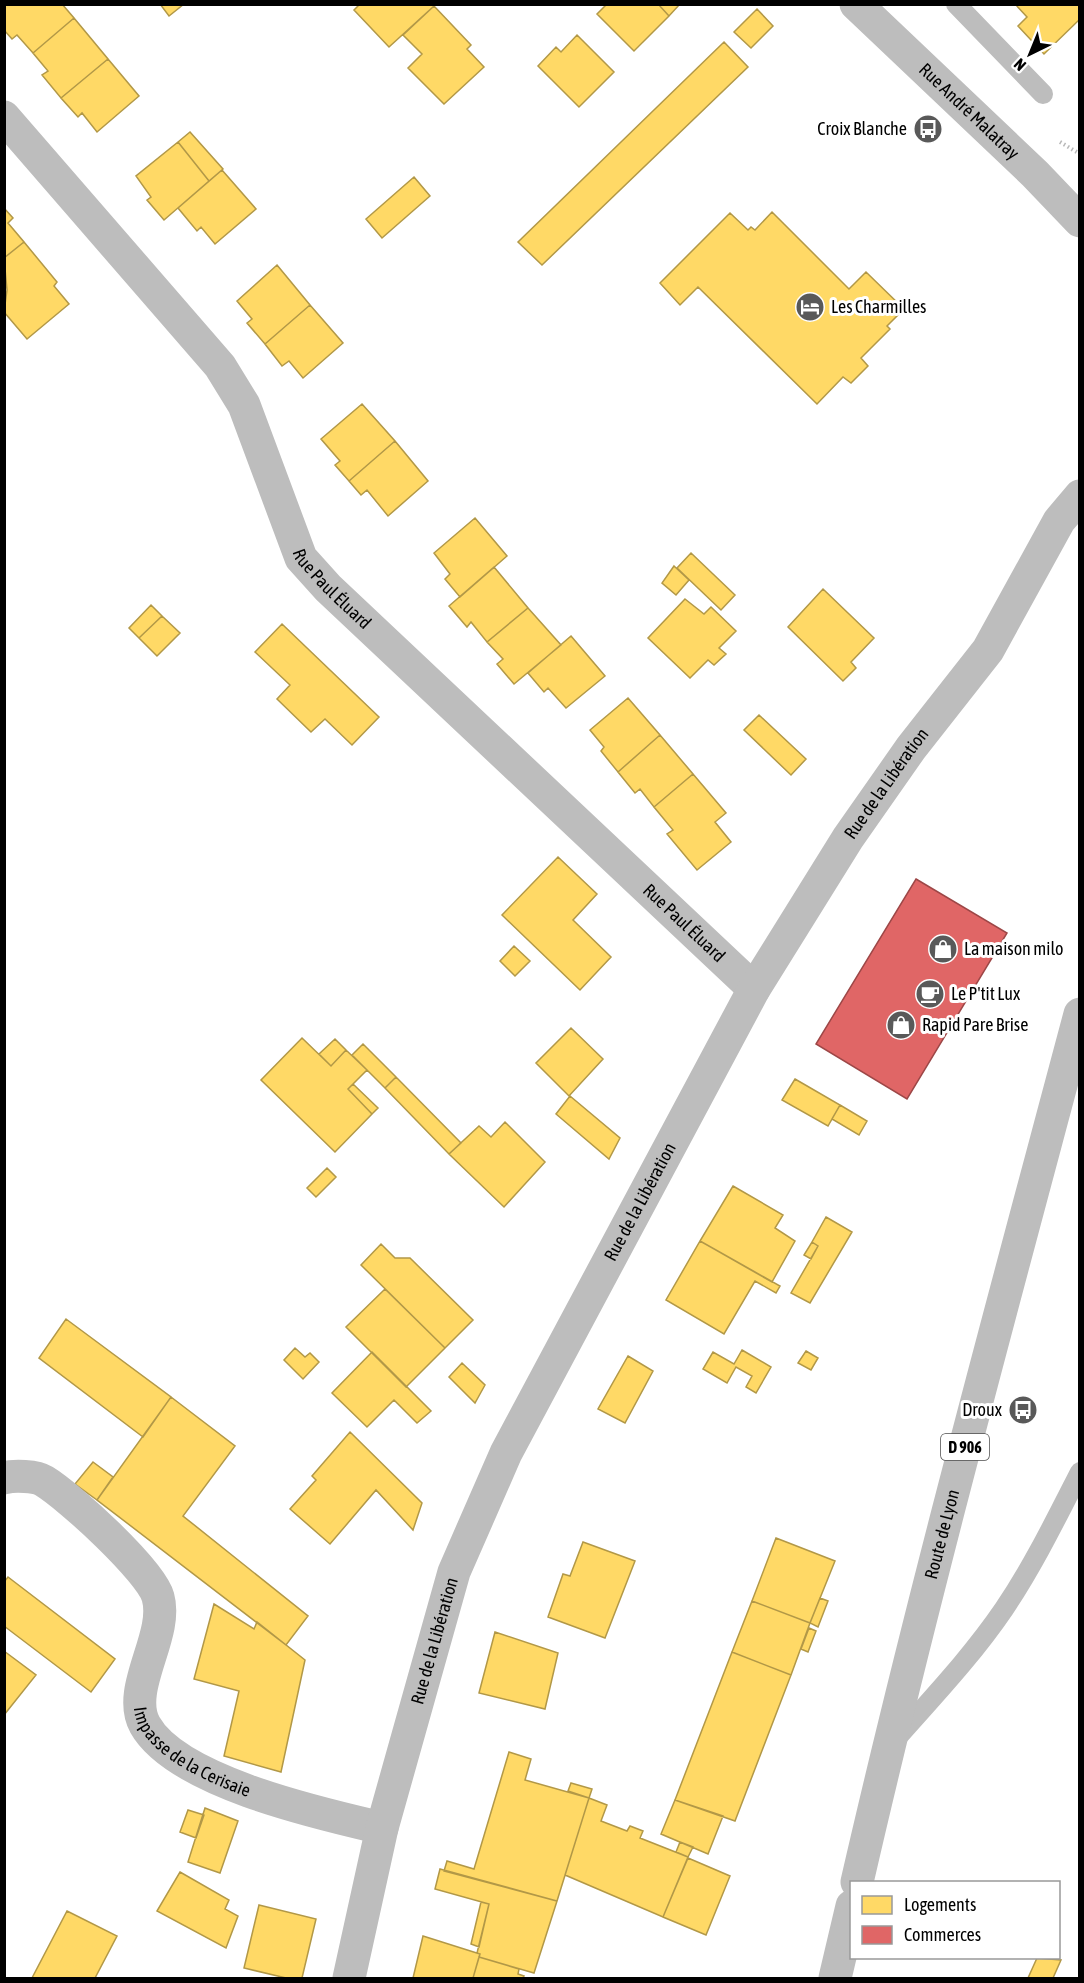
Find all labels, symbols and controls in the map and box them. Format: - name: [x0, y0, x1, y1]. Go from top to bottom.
- north arrow: [1000, 24, 1060, 84]
- text: N: [1010, 55, 1029, 75]
- street label: Rue André Malatray: [915, 59, 1024, 163]
- bus stop icon: Croix Blanche: [912, 113, 944, 145]
- place label: Croix Blanche: [817, 118, 907, 139]
- hotel icon: Les Charmilles: [794, 291, 826, 323]
- place label: Les Charmilles: [831, 296, 926, 317]
- street label: Rue Paul Éluard: [288, 546, 376, 633]
- street label: Rue de la Libération: [840, 724, 933, 843]
- street label: Rue Paul Éluard: [639, 879, 730, 966]
- shop icon: La maison milo: [927, 933, 959, 965]
- place label: La maison milo: [964, 938, 1063, 959]
- cafe icon: Le P'tit Lux: [914, 978, 946, 1010]
- place label: Le P'tit Lux: [951, 983, 1020, 1004]
- shop icon: Rapid Pare Brise: [885, 1009, 917, 1041]
- place label: Rapid Pare Brise: [922, 1014, 1028, 1035]
- street label: Rue de la Libération: [600, 1139, 680, 1264]
- bus stop icon: Droux: [1007, 1394, 1039, 1426]
- place label: Droux: [962, 1399, 1002, 1420]
- road number: D 906: [941, 1434, 989, 1460]
- street label: Route de Lyon: [920, 1487, 963, 1581]
- street label: Rue de la Libération: [406, 1575, 462, 1707]
- street label: Impasse de la Cerisaie: [130, 1706, 254, 1801]
- legend: [850, 1881, 1060, 1959]
- text: Logements: [904, 1894, 976, 1915]
- text: Commerces: [904, 1924, 981, 1945]

